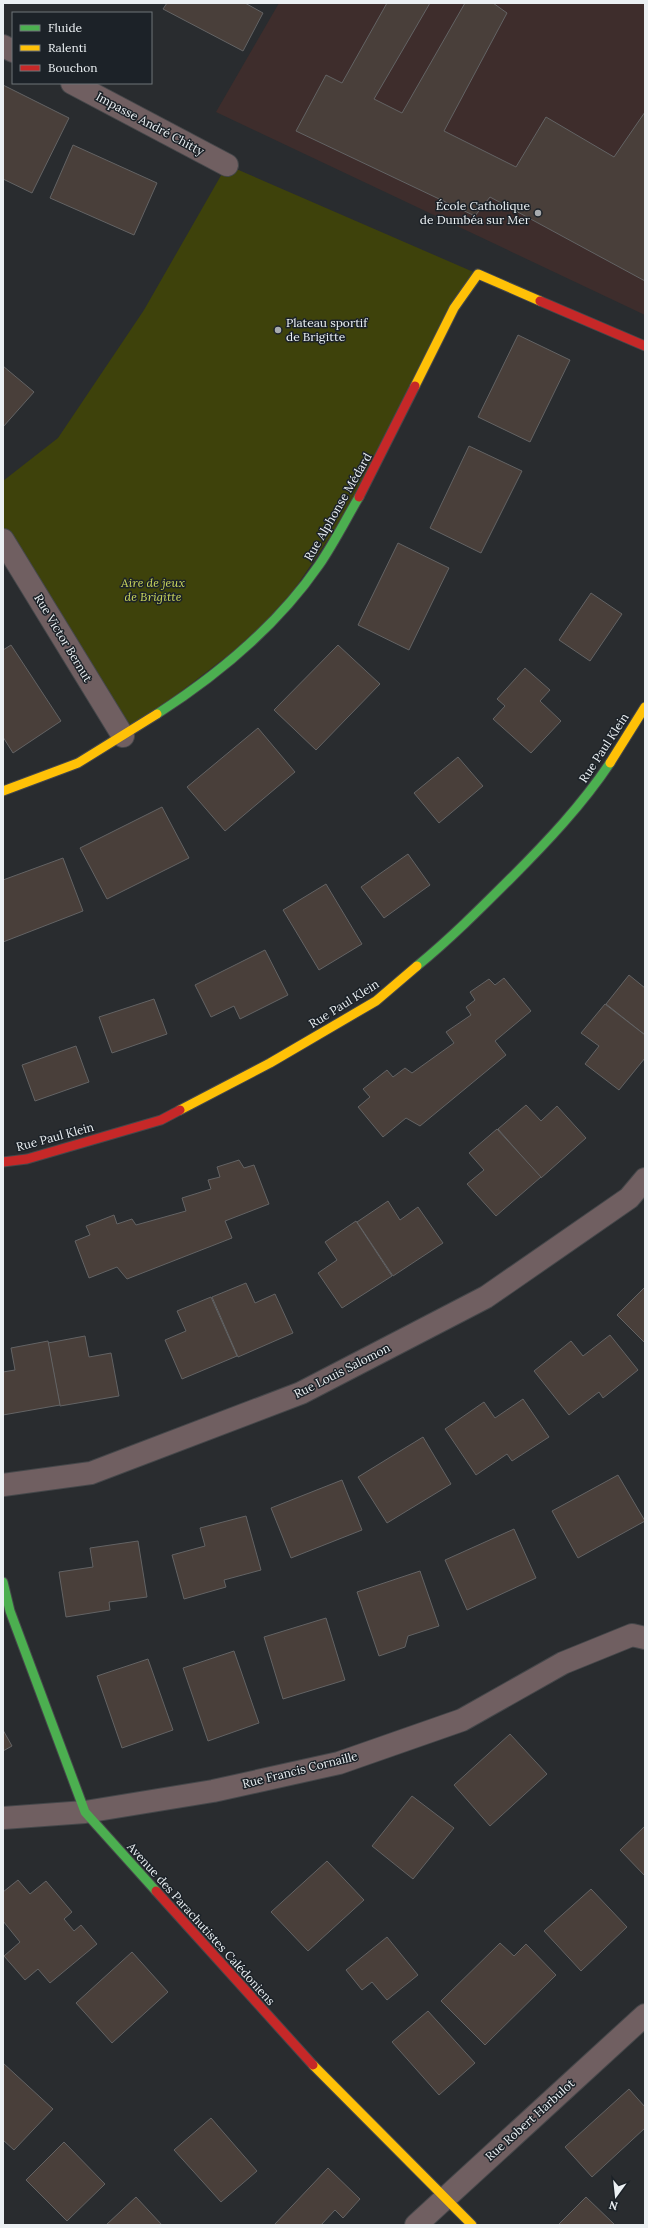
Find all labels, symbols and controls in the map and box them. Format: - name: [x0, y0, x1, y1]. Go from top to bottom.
- legend: [12, 12, 152, 84]
- text: Fluide: [48, 20, 83, 35]
- text: Ralenti: [48, 40, 87, 55]
- text: Bouchon: [48, 60, 98, 75]
- street label: Impasse André Chitty: [94, 89, 208, 159]
- place label: École Catholique de Dumbéa sur Mer: [420, 198, 531, 227]
- marker: École Catholique de Dumbéa sur Mer: [533, 208, 543, 218]
- place label: Plateau sportif de Brigitte: [286, 315, 368, 344]
- marker: Plateau sportif de Brigitte: [273, 325, 283, 335]
- street label: Rue Alphonse Médard: [301, 450, 375, 563]
- park label: Aire de jeux de Brigitte: [120, 575, 185, 604]
- street label: Rue Victor Bernut: [31, 591, 96, 685]
- street label: Rue Paul Klein: [576, 710, 632, 785]
- street label: Rue Paul Klein: [306, 976, 382, 1031]
- street label: Rue Paul Klein: [14, 1119, 95, 1154]
- street label: Rue Louis Salomon: [291, 1340, 392, 1401]
- street label: Rue Francis Cornaille: [241, 1748, 360, 1791]
- street label: Avenue des Parachutistes Calédoniens: [124, 1839, 279, 2008]
- street label: Rue Robert Harbulot: [482, 2075, 578, 2164]
- north arrow: [596, 2176, 636, 2216]
- text: N: [607, 2198, 619, 2214]

